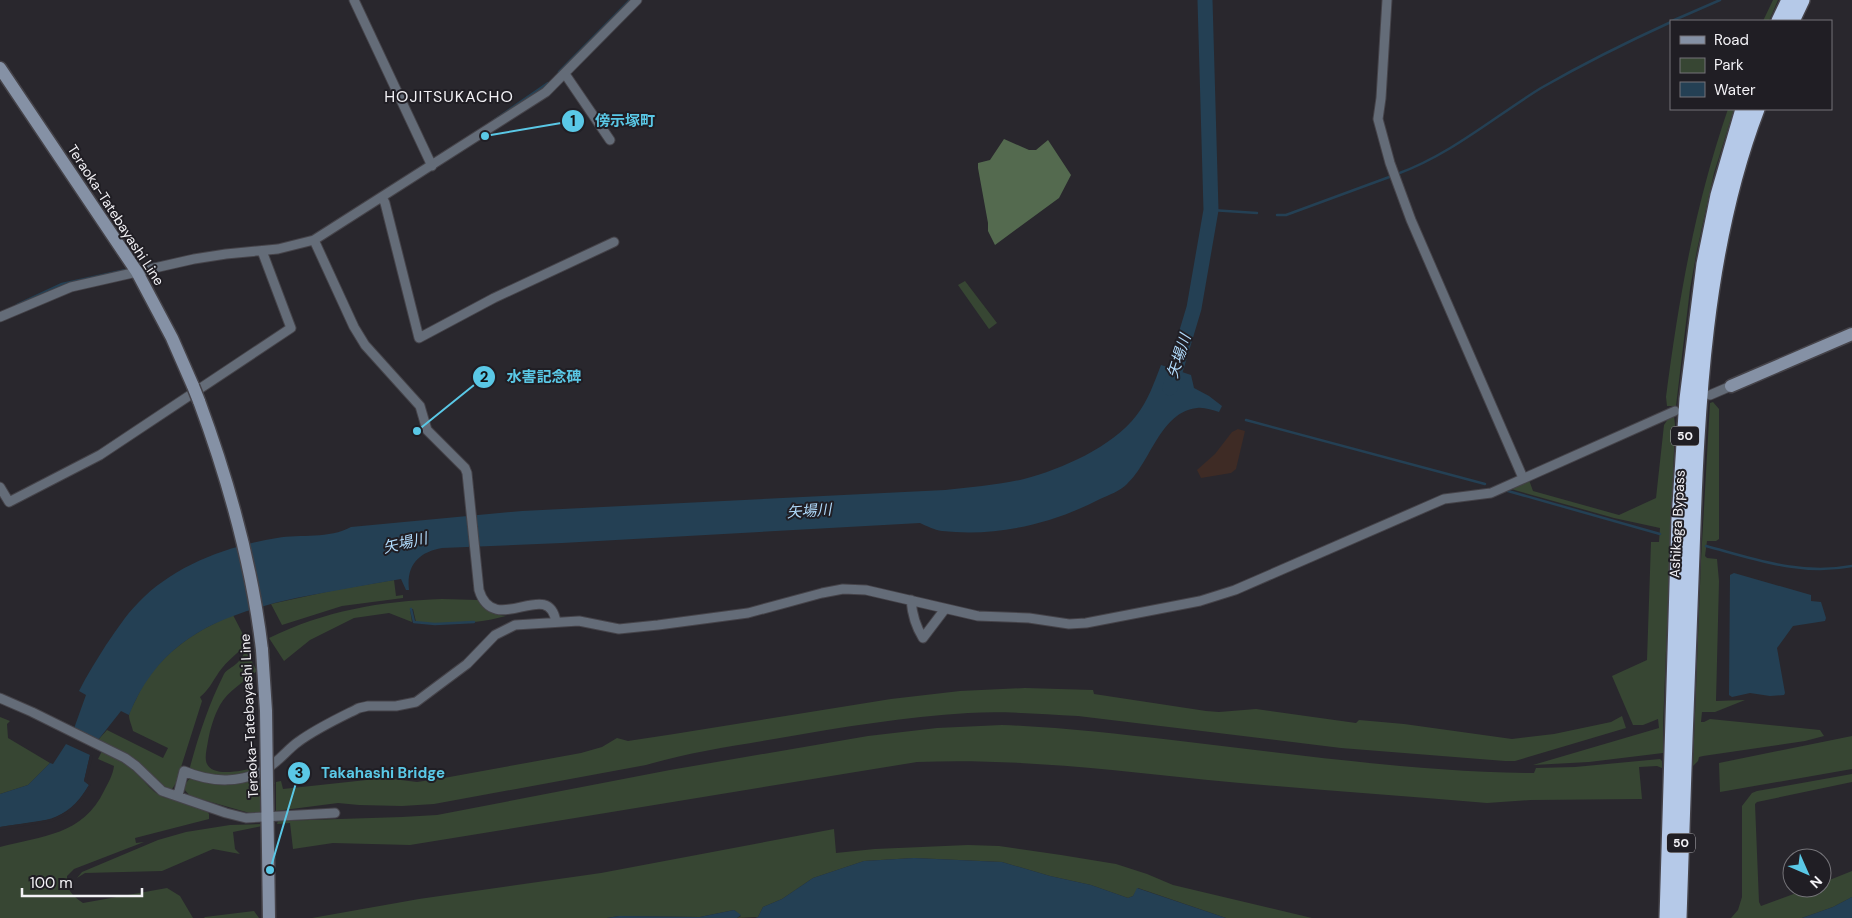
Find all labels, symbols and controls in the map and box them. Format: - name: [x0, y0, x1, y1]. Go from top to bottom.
- legend: [1670, 20, 1832, 110]
- text: Road: [1714, 30, 1749, 50]
- text: Park: [1714, 55, 1744, 75]
- text: Water: [1714, 80, 1756, 100]
- district label: HOJITSUKACHO: [384, 86, 514, 107]
- callout: 傍示塚町: [560, 106, 665, 136]
- text: 1: [570, 111, 576, 131]
- text: 傍示塚町: [595, 111, 655, 131]
- street label: Teraoka-Tatebayashi Line: [64, 141, 168, 289]
- water label: 矢場川: [1163, 330, 1196, 380]
- callout: 水害記念碑: [472, 362, 592, 392]
- text: 2: [480, 367, 489, 387]
- text: 水害記念碑: [506, 367, 582, 387]
- road number: 50: [1671, 426, 1699, 446]
- street label: Ashikaga Bypass: [1665, 470, 1689, 578]
- water label: 矢場川: [786, 499, 834, 523]
- water label: 矢場川: [381, 528, 431, 558]
- street label: Teraoka-Tatebayashi Line: [236, 633, 262, 799]
- callout: Takahashi Bridge: [286, 758, 455, 788]
- text: 3: [294, 763, 304, 783]
- text: Takahashi Bridge: [321, 763, 445, 783]
- road number: 50: [1667, 834, 1695, 852]
- north arrow: [1782, 848, 1832, 898]
- scale bar: [22, 866, 142, 898]
- text: N: [1806, 872, 1826, 892]
- text: 100 m: [30, 873, 73, 893]

